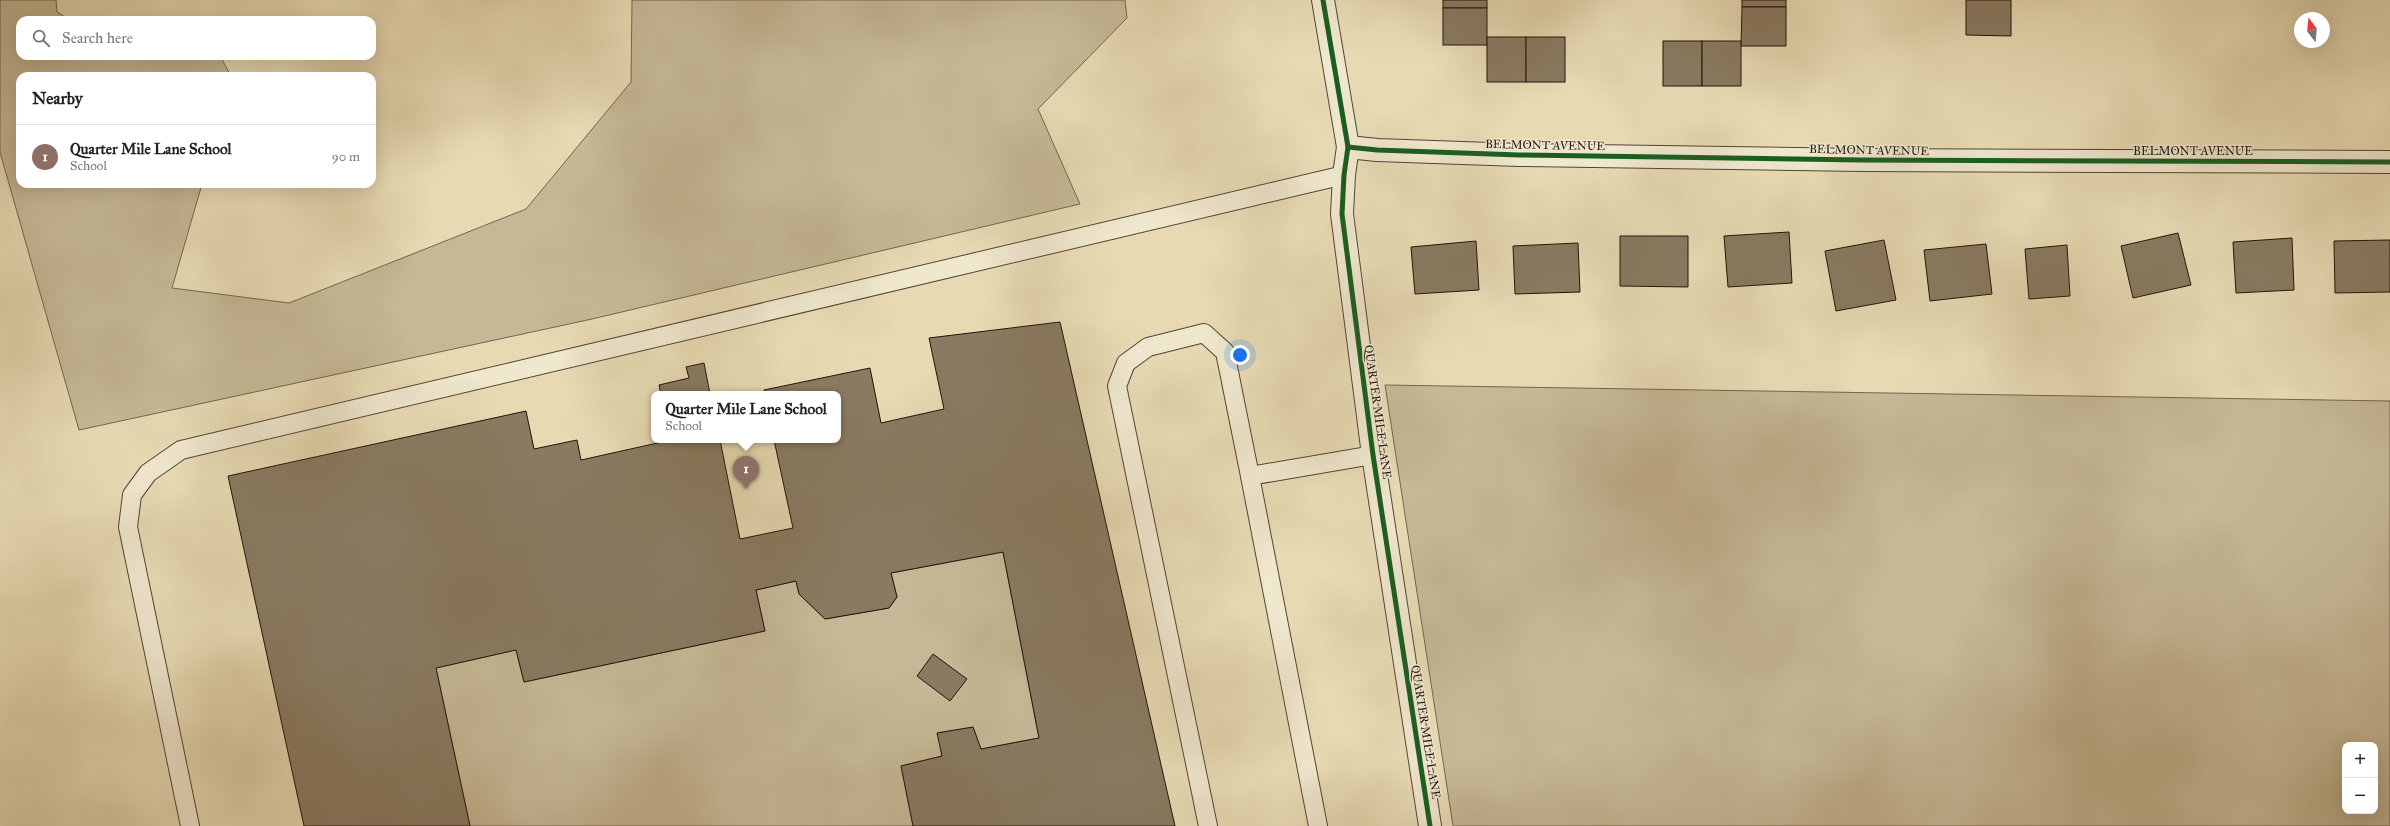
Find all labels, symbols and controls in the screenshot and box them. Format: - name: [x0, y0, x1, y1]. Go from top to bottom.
- north arrow: [2294, 12, 2330, 48]
- search box: [16, 16, 376, 60]
- icon: search: [30, 27, 52, 49]
- text: Search here: [62, 29, 133, 47]
- text: Nearby: [32, 88, 83, 109]
- street label: BELMONT AVENUE: [1485, 137, 1605, 153]
- text: Quarter Mile Lane School: [70, 140, 232, 158]
- street label: BELMONT AVENUE: [1809, 142, 1929, 158]
- street label: BELMONT AVENUE: [2133, 144, 2253, 158]
- text: 1: [42, 149, 48, 165]
- text: 90 m: [332, 149, 360, 165]
- text: School: [70, 158, 107, 174]
- street label: QUARTER MILE LANE: [1362, 344, 1394, 480]
- your location: [1230, 345, 1250, 365]
- popup: [651, 391, 841, 443]
- text: Quarter Mile Lane School: [665, 400, 827, 418]
- text: School: [665, 418, 702, 434]
- pin: 1: [733, 456, 759, 489]
- street label: QUARTER MILE LANE: [1409, 664, 1444, 800]
- map controls: [2342, 742, 2378, 814]
- button: +: [2342, 742, 2378, 778]
- button: −: [2342, 778, 2378, 814]

